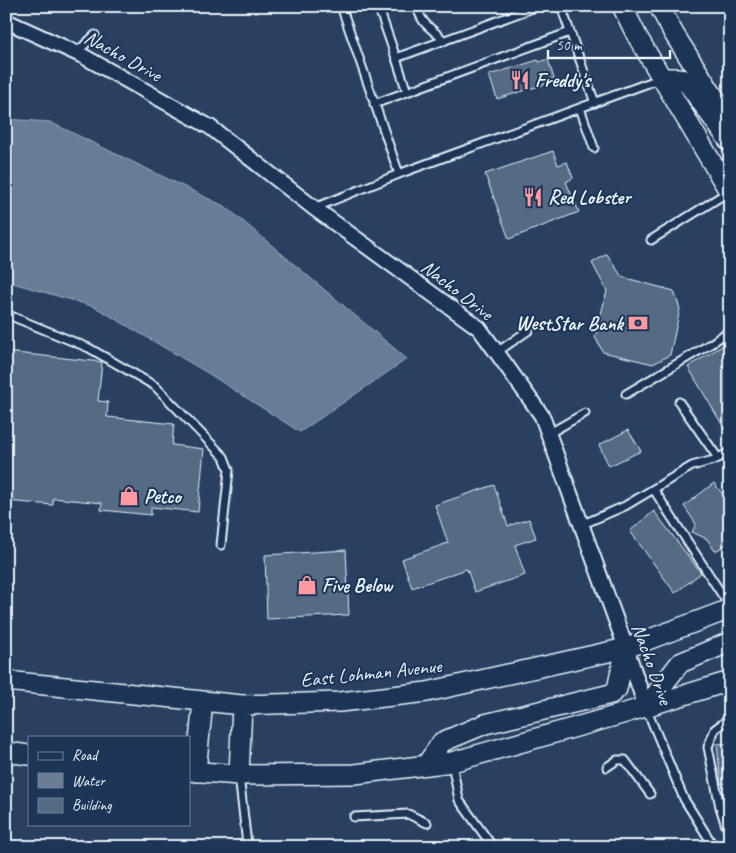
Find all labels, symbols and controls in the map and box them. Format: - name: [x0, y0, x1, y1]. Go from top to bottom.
- street label: Nacho Drive: [80, 25, 167, 88]
- scale bar: [548, 28, 671, 60]
- text: 50 m: [556, 36, 583, 55]
- place label: Freddy's: [535, 68, 592, 93]
- restaurant icon: Freddy's: [509, 69, 531, 91]
- place label: Red Lobster: [548, 185, 633, 210]
- restaurant icon: Red Lobster: [522, 186, 544, 208]
- street label: Nacho Drive: [416, 254, 499, 327]
- place label: WestStar Bank: [516, 311, 625, 336]
- bank icon: WestStar Bank: [627, 312, 649, 334]
- place label: Petco: [144, 484, 182, 509]
- shop icon: Petco: [118, 485, 140, 507]
- place label: Five Below: [322, 573, 394, 598]
- shop icon: Five Below: [296, 574, 318, 596]
- street label: Nacho Drive: [626, 620, 679, 709]
- street label: East Lohman Avenue: [299, 653, 444, 693]
- legend: [28, 736, 190, 826]
- text: Road: [72, 746, 99, 765]
- text: Water: [72, 772, 106, 791]
- text: Building: [72, 796, 112, 815]

